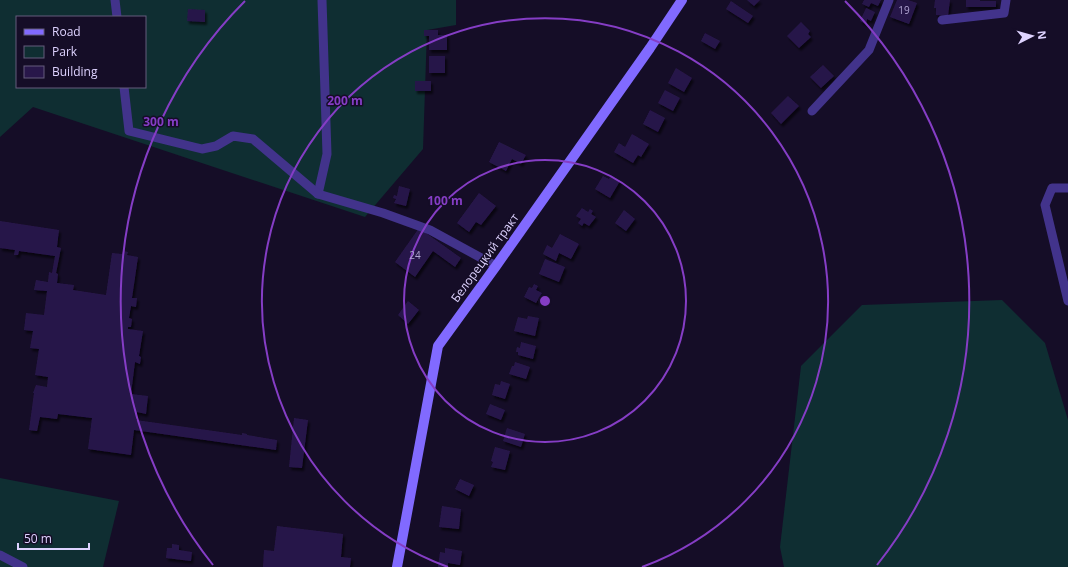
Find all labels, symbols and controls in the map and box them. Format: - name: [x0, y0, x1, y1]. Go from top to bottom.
- house number: 19: [898, 3, 910, 17]
- legend: [16, 16, 146, 88]
- north arrow: [1012, 16, 1052, 56]
- text: Road: [52, 23, 81, 40]
- text: N: [1035, 30, 1050, 40]
- text: Park: [52, 43, 78, 60]
- text: Building: [52, 63, 98, 80]
- text: 200 m: [327, 92, 363, 109]
- text: 300 m: [143, 113, 179, 130]
- text: 100 m: [427, 192, 463, 209]
- street label: Белорецкий тракт: [447, 210, 523, 306]
- house number: 24: [409, 248, 421, 262]
- centre of rings: [538, 294, 552, 308]
- scale bar: [18, 525, 89, 551]
- text: 50 m: [24, 530, 52, 547]

